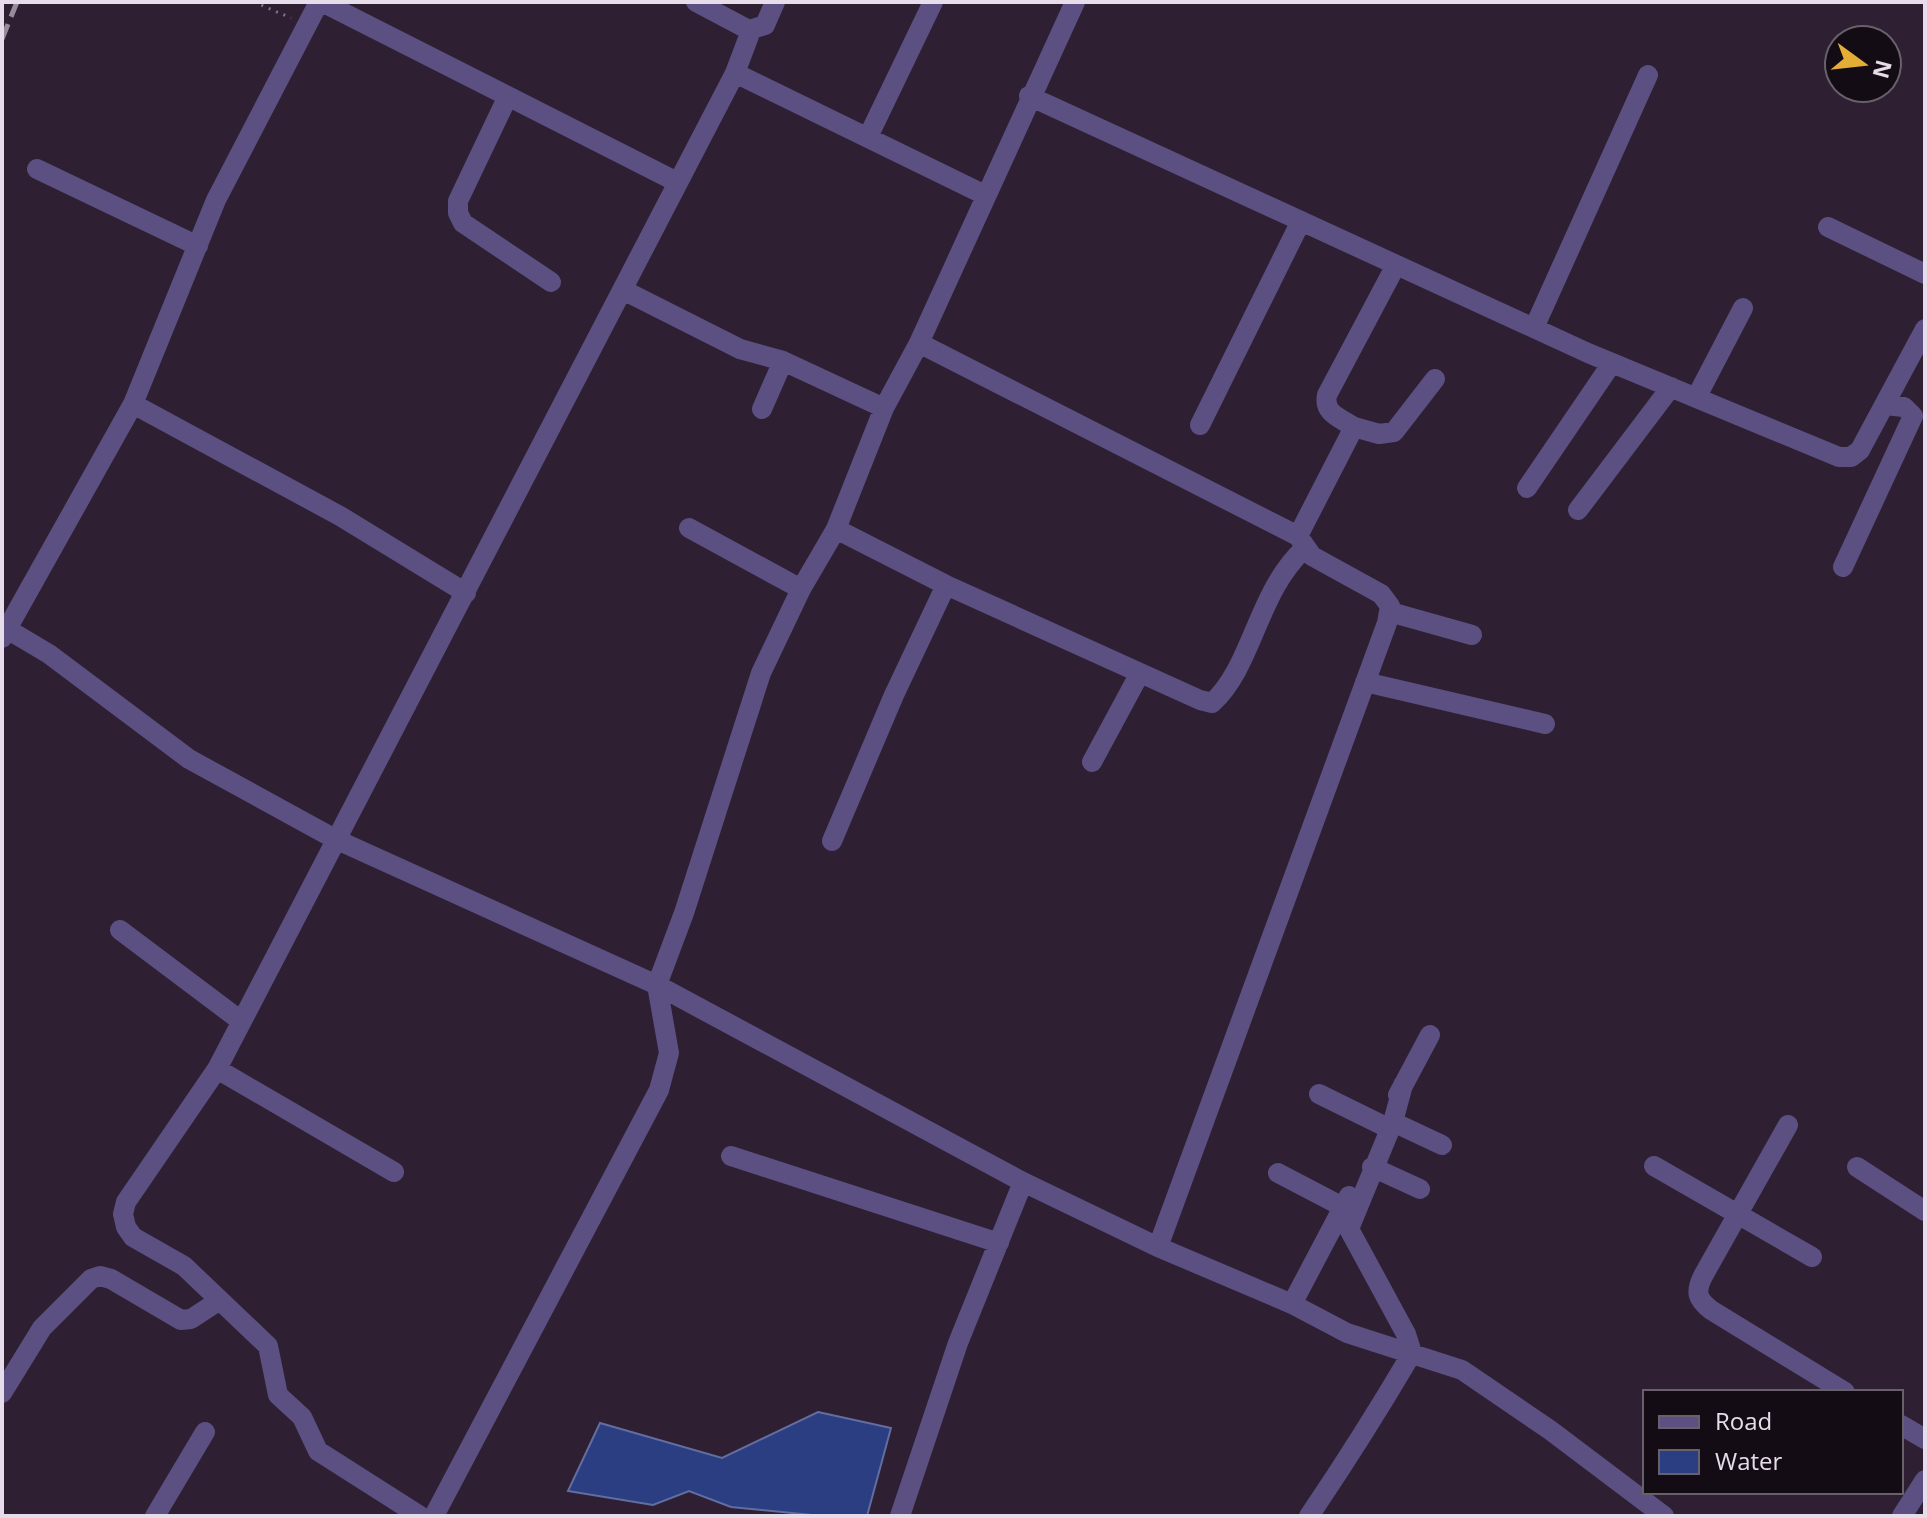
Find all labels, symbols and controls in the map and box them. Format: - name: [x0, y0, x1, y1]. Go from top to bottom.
- north arrow: [1823, 24, 1903, 104]
- text: N: [1866, 57, 1900, 82]
- legend: [1643, 1390, 1903, 1494]
- text: Road: [1715, 1404, 1772, 1437]
- text: Water: [1715, 1444, 1783, 1477]

